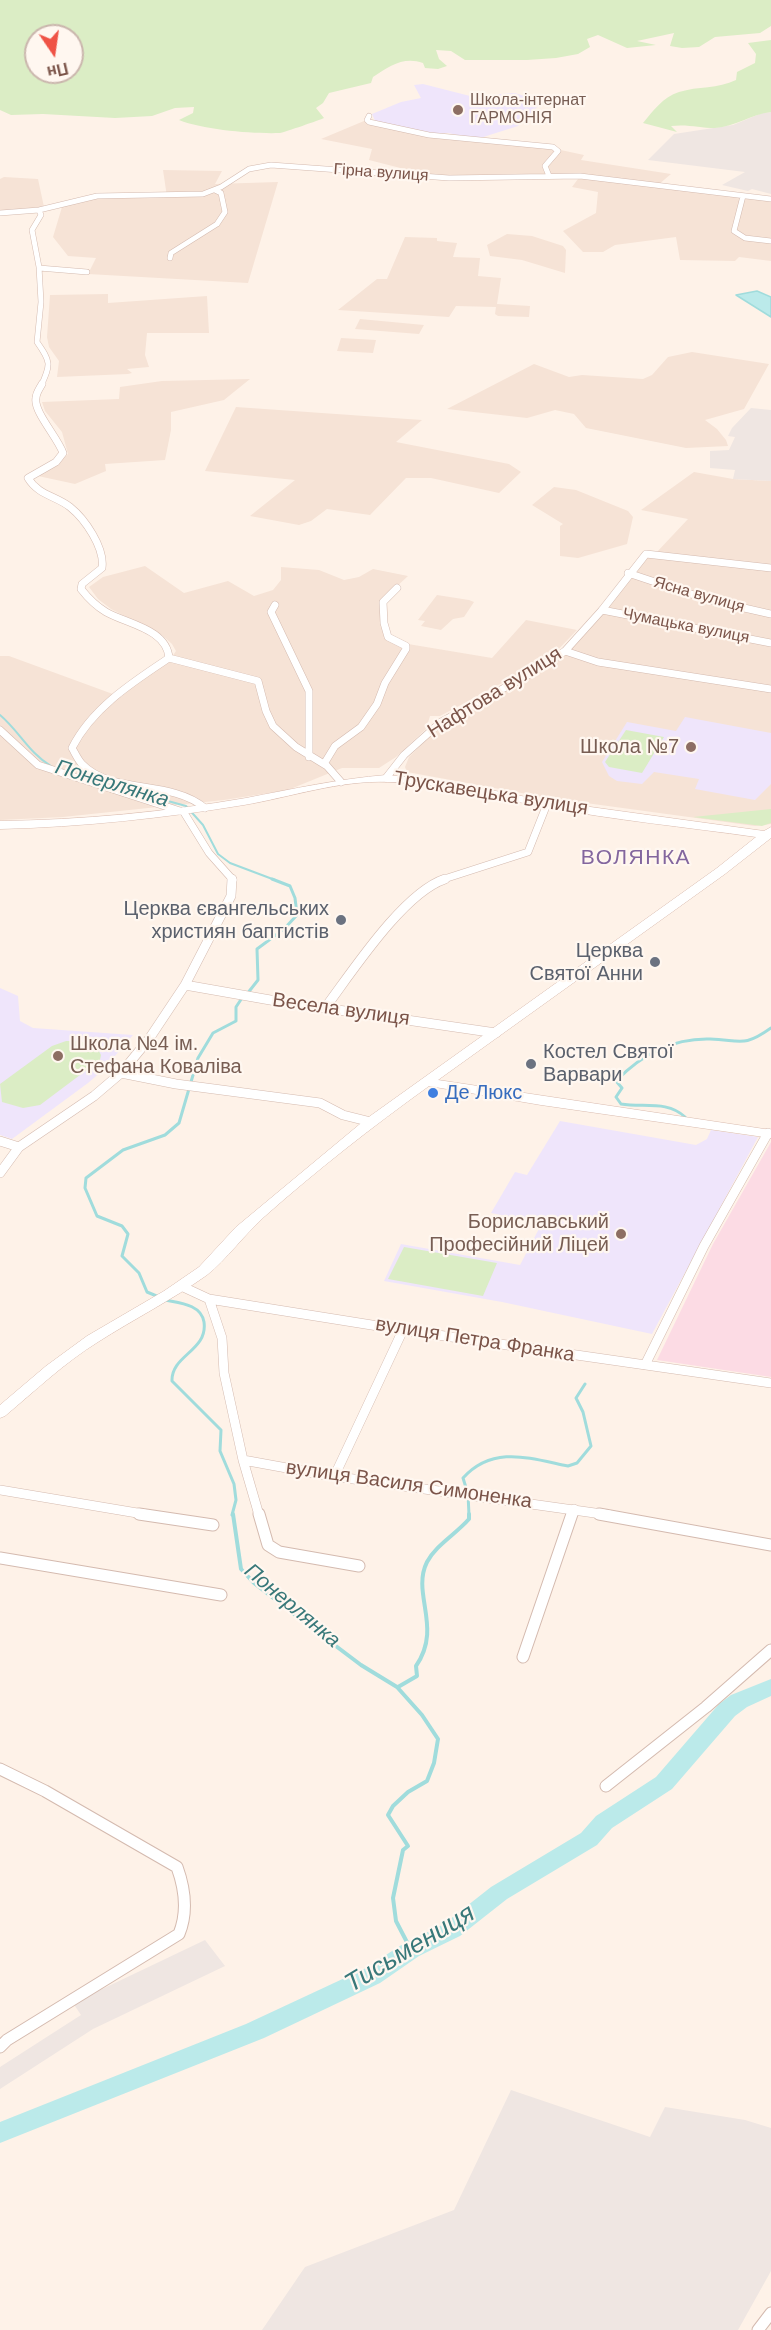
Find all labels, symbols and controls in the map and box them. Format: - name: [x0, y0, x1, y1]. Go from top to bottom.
- north arrow: [24, 24, 84, 84]
- text: Пн: [45, 59, 70, 81]
- place label: Школа-інтернат ГАРМОНІЯ: [470, 91, 586, 129]
- marker: Школа-інтернат ГАРМОНІЯ: [451, 103, 465, 117]
- street label: Гірна вулиця: [333, 160, 429, 186]
- street label: Ясна вулиця: [651, 573, 747, 617]
- street label: Чумацька вулиця: [621, 604, 751, 648]
- street label: Нафтова вулиця: [424, 642, 566, 744]
- place label: Школа №7: [580, 735, 679, 759]
- marker: Школа №7: [684, 740, 698, 754]
- water label: Понерлянка: [52, 755, 172, 813]
- street label: Трускавецька вулиця: [392, 767, 590, 821]
- district label: ВОЛЯНКА: [581, 845, 691, 871]
- place label: Церква євангельських християн баптистів: [124, 897, 329, 944]
- marker: Церква євангельських християн баптистів: [334, 913, 348, 927]
- place label: Церква Святої Анни: [530, 939, 643, 986]
- marker: Церква Святої Анни: [648, 955, 662, 969]
- street label: Весела вулиця: [271, 989, 411, 1031]
- place label: Школа №4 ім. Стефана Коваліва: [70, 1032, 242, 1079]
- place label: Костел Святої Варвари: [543, 1040, 674, 1087]
- marker: Школа №4 ім. Стефана Коваліва: [51, 1049, 65, 1063]
- marker: Костел Святої Варвари: [524, 1057, 538, 1071]
- place label: Де Люкс: [445, 1081, 522, 1105]
- marker: Де Люкс: [426, 1086, 440, 1100]
- place label: Бориславський Професійний Ліцей: [429, 1210, 609, 1257]
- marker: Бориславський Професійний Ліцей: [614, 1227, 628, 1241]
- street label: вулиця Петра Франка: [374, 1312, 576, 1368]
- street label: вулиця Василя Симоненка: [284, 1456, 534, 1514]
- water label: Понерлянка: [239, 1559, 345, 1653]
- water label: Тисьмениця: [339, 1898, 481, 2000]

